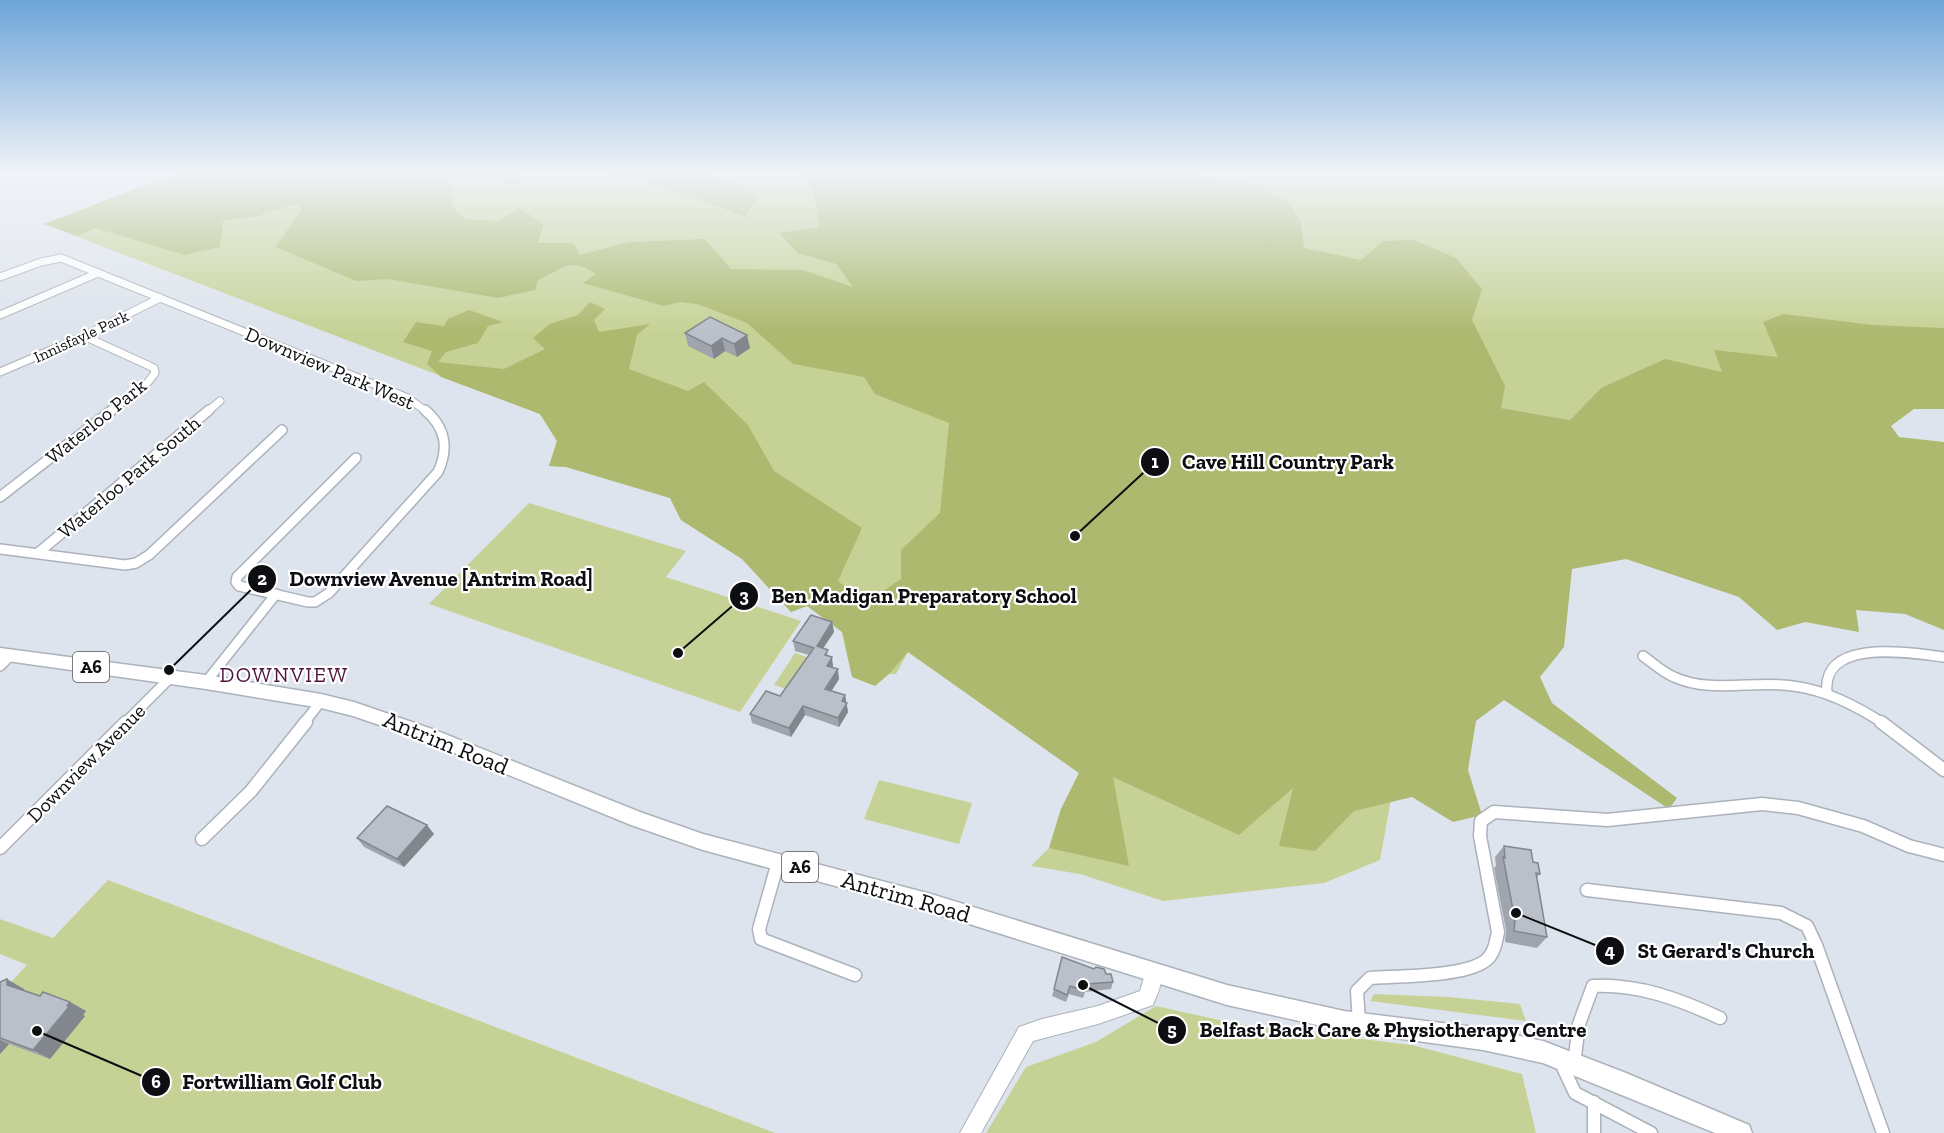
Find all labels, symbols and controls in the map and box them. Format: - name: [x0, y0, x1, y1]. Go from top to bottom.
- street label: Innisfayle Park: [31, 306, 132, 367]
- street label: Downview Park West: [242, 321, 419, 415]
- street label: Waterloo Park: [41, 373, 152, 469]
- street label: Waterloo Park South: [53, 410, 205, 543]
- callout: Cave Hill Country Park: [1140, 442, 1406, 481]
- text: Cave Hill Country Park: [1182, 449, 1394, 474]
- text: 1: [1151, 451, 1159, 473]
- callout: Downview Avenue [Antrim Road]: [247, 560, 606, 599]
- text: Downview Avenue [Antrim Road]: [289, 566, 593, 591]
- text: 2: [257, 568, 267, 590]
- callout: Ben Madigan Preparatory School: [729, 576, 1089, 615]
- text: Ben Madigan Preparatory School: [771, 583, 1077, 608]
- text: 3: [739, 585, 749, 607]
- road number: A6: [73, 652, 109, 682]
- district label: DOWNVIEW: [219, 662, 349, 687]
- street label: Downview Avenue: [22, 699, 150, 827]
- street label: Antrim Road: [379, 704, 513, 781]
- road number: A6: [782, 852, 818, 882]
- street label: Antrim Road: [838, 864, 974, 929]
- callout: St Gerard's Church: [1595, 931, 1826, 970]
- text: St Gerard's Church: [1638, 938, 1814, 963]
- text: 4: [1605, 940, 1615, 962]
- callout: Belfast Back Care & Physiotherapy Centre: [1157, 1011, 1598, 1050]
- text: Belfast Back Care & Physiotherapy Centre: [1200, 1017, 1586, 1042]
- text: 5: [1167, 1019, 1177, 1041]
- callout: Fortwilliam Golf Club: [141, 1063, 394, 1102]
- text: Fortwilliam Golf Club: [182, 1069, 382, 1094]
- text: 6: [151, 1071, 161, 1093]

